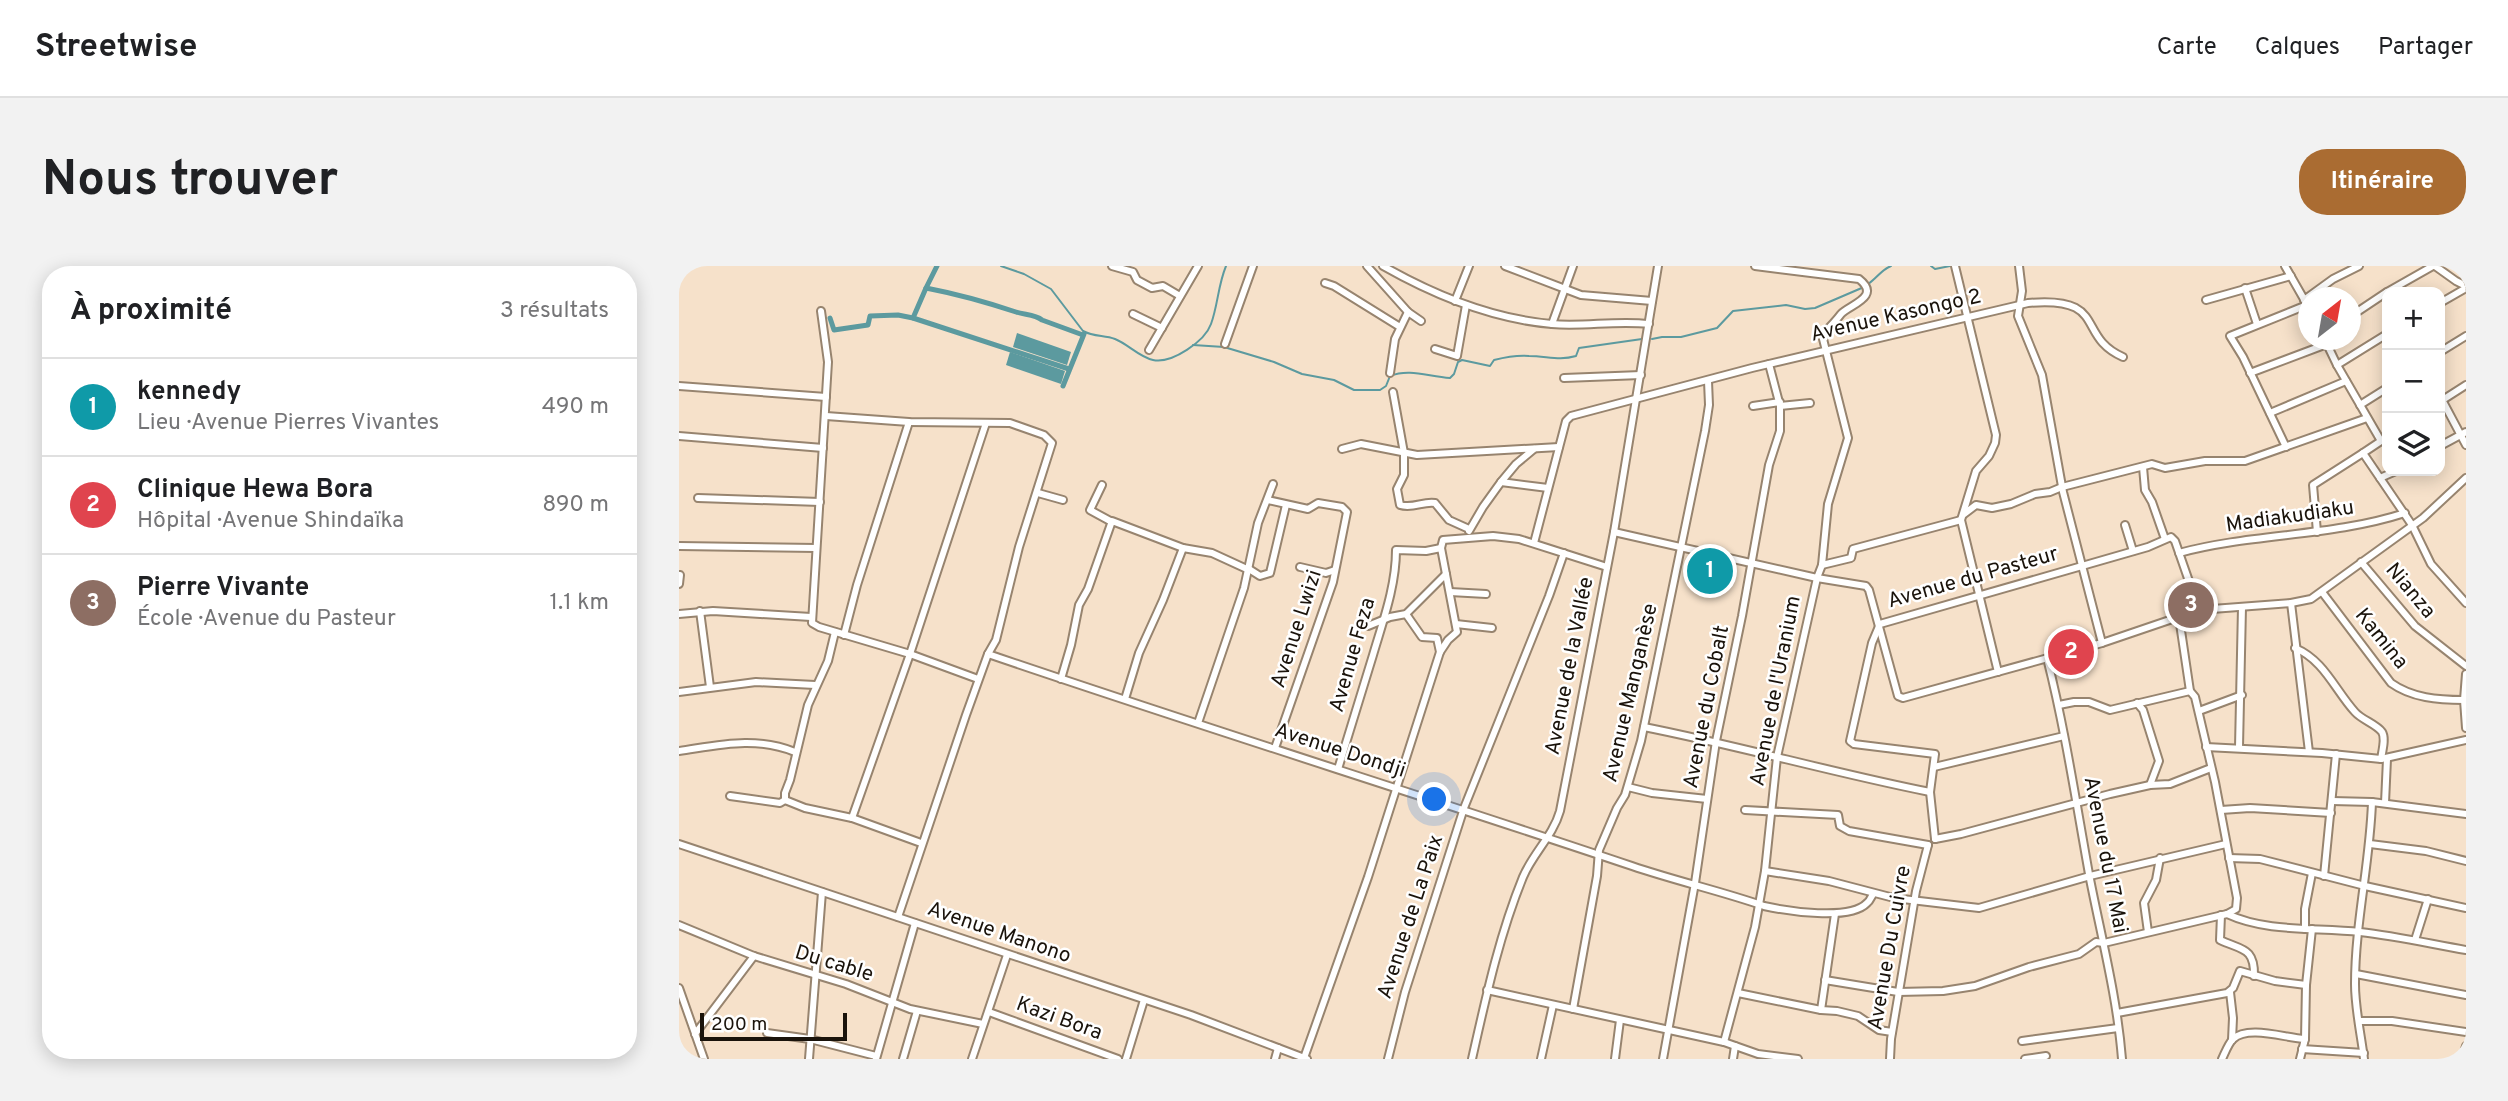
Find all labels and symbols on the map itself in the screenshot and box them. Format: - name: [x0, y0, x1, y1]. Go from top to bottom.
- street label: Avenue Kasongo 2: [1808, 283, 1984, 349]
- north arrow: [2298, 287, 2361, 350]
- street label: Madiakudiaku: [2224, 495, 2356, 539]
- street label: Avenue du Pasteur: [1885, 541, 2061, 615]
- pin: 1: [1687, 545, 1733, 597]
- street label: Nianza: [2379, 557, 2441, 625]
- street label: Avenue Lwizi: [1265, 567, 1329, 691]
- street label: Avenue de la Vallée: [1540, 575, 1600, 757]
- pin: 3: [2168, 579, 2214, 631]
- street label: Avenue de l'Uranium: [1744, 593, 1808, 789]
- street label: Avenue Feza: [1324, 595, 1382, 715]
- street label: Avenue Manganèse: [1597, 601, 1665, 785]
- street label: Kamina: [2348, 603, 2414, 675]
- street label: Avenue du Cobalt: [1678, 623, 1736, 791]
- pin: 2: [2048, 626, 2094, 678]
- street label: Avenue Dondji: [1271, 717, 1409, 785]
- street label: Avenue du 17 Mai: [2077, 774, 2133, 936]
- your location: [1417, 782, 1451, 816]
- street label: Avenue de La Paix: [1372, 831, 1450, 1002]
- street label: Avenue Du Cuivre: [1862, 863, 1918, 1033]
- street label: Avenue Manono: [924, 896, 1074, 970]
- street label: Du cable: [791, 939, 877, 989]
- street label: Kazi Bora: [1012, 991, 1106, 1047]
- scale bar: [700, 1010, 847, 1042]

